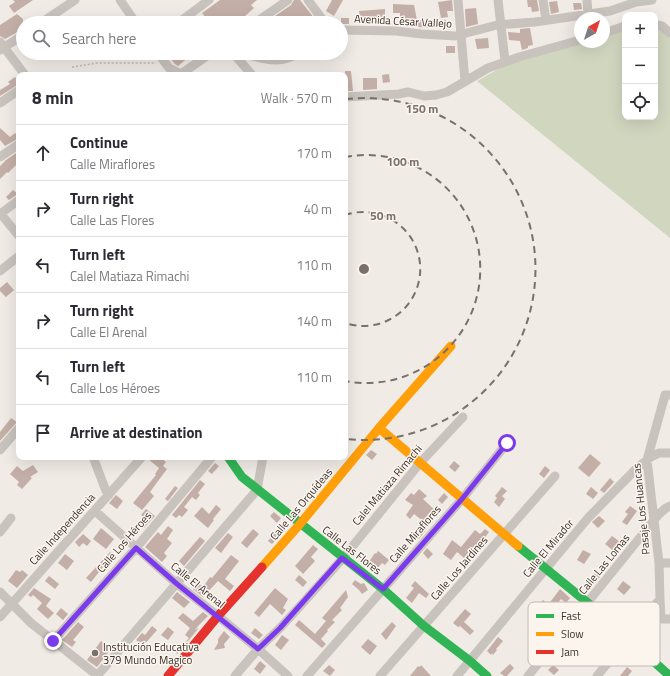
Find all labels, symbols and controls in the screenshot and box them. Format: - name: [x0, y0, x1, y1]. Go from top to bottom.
- street label: Avenida César Vallejo: [354, 10, 453, 32]
- north arrow: [574, 12, 610, 48]
- map controls: [622, 12, 658, 120]
- button: +: [622, 12, 658, 48]
- search box: [16, 16, 348, 60]
- icon: search: [30, 27, 52, 49]
- text: Search here: [62, 27, 136, 50]
- button: −: [622, 48, 658, 84]
- button: locate: [622, 84, 658, 120]
- text: 8 min: [32, 85, 73, 111]
- text: Walk · 570 m: [261, 88, 332, 108]
- text: 150 m: [406, 99, 438, 118]
- text: Continue: [70, 131, 128, 154]
- icon: ahead: [32, 142, 54, 164]
- text: 170 m: [296, 143, 332, 163]
- text: 100 m: [387, 152, 419, 171]
- text: Calle Miraflores: [70, 154, 155, 174]
- text: Turn right: [70, 187, 134, 210]
- icon: right: [32, 198, 54, 220]
- text: 40 m: [304, 199, 332, 219]
- text: 50 m: [370, 206, 396, 225]
- text: Calle Las Flores: [70, 210, 154, 230]
- text: Turn left: [70, 243, 125, 266]
- icon: left: [32, 254, 54, 276]
- text: 110 m: [296, 255, 332, 275]
- centre of rings: [357, 262, 371, 276]
- text: Calel Matiaza Rimachi: [70, 266, 189, 286]
- text: Turn right: [70, 299, 134, 322]
- icon: right: [32, 310, 54, 332]
- text: 140 m: [296, 311, 332, 331]
- text: Calle El Arenal: [70, 322, 147, 342]
- text: Turn left: [70, 355, 125, 378]
- icon: left: [32, 366, 54, 388]
- text: 110 m: [296, 367, 332, 387]
- text: Calle Los Héroes: [70, 378, 160, 398]
- text: Arrive at destination: [70, 421, 203, 444]
- icon: arrive: [32, 422, 54, 444]
- route start: [498, 434, 516, 452]
- street label: Calel Matiaza Rimachi: [348, 441, 426, 529]
- street label: Pasaje Los Huancas: [628, 463, 654, 555]
- street label: Calle Las Orquídeas: [266, 464, 336, 544]
- street label: Calle Independencia: [25, 489, 99, 568]
- street label: Calle Miraflores: [385, 502, 445, 566]
- street label: Calle Los Héroes: [93, 508, 155, 576]
- street label: Calle El Mirador: [519, 515, 577, 581]
- street label: Calle Las Flores: [319, 522, 385, 578]
- street label: Calle Las Lomas: [575, 530, 633, 598]
- street label: Calle Los Jardines: [427, 532, 491, 604]
- street label: Calle El Arenal: [168, 558, 228, 612]
- legend: [528, 602, 660, 666]
- text: Fast: [561, 608, 581, 624]
- text: Slow: [561, 626, 584, 642]
- route end: [44, 632, 62, 650]
- place label: Institución Educativa 379 Mundo Magico: [103, 639, 199, 668]
- text: Jam: [561, 644, 579, 660]
- marker: Institución Educativa 379 Mundo Magico: [90, 648, 100, 658]

